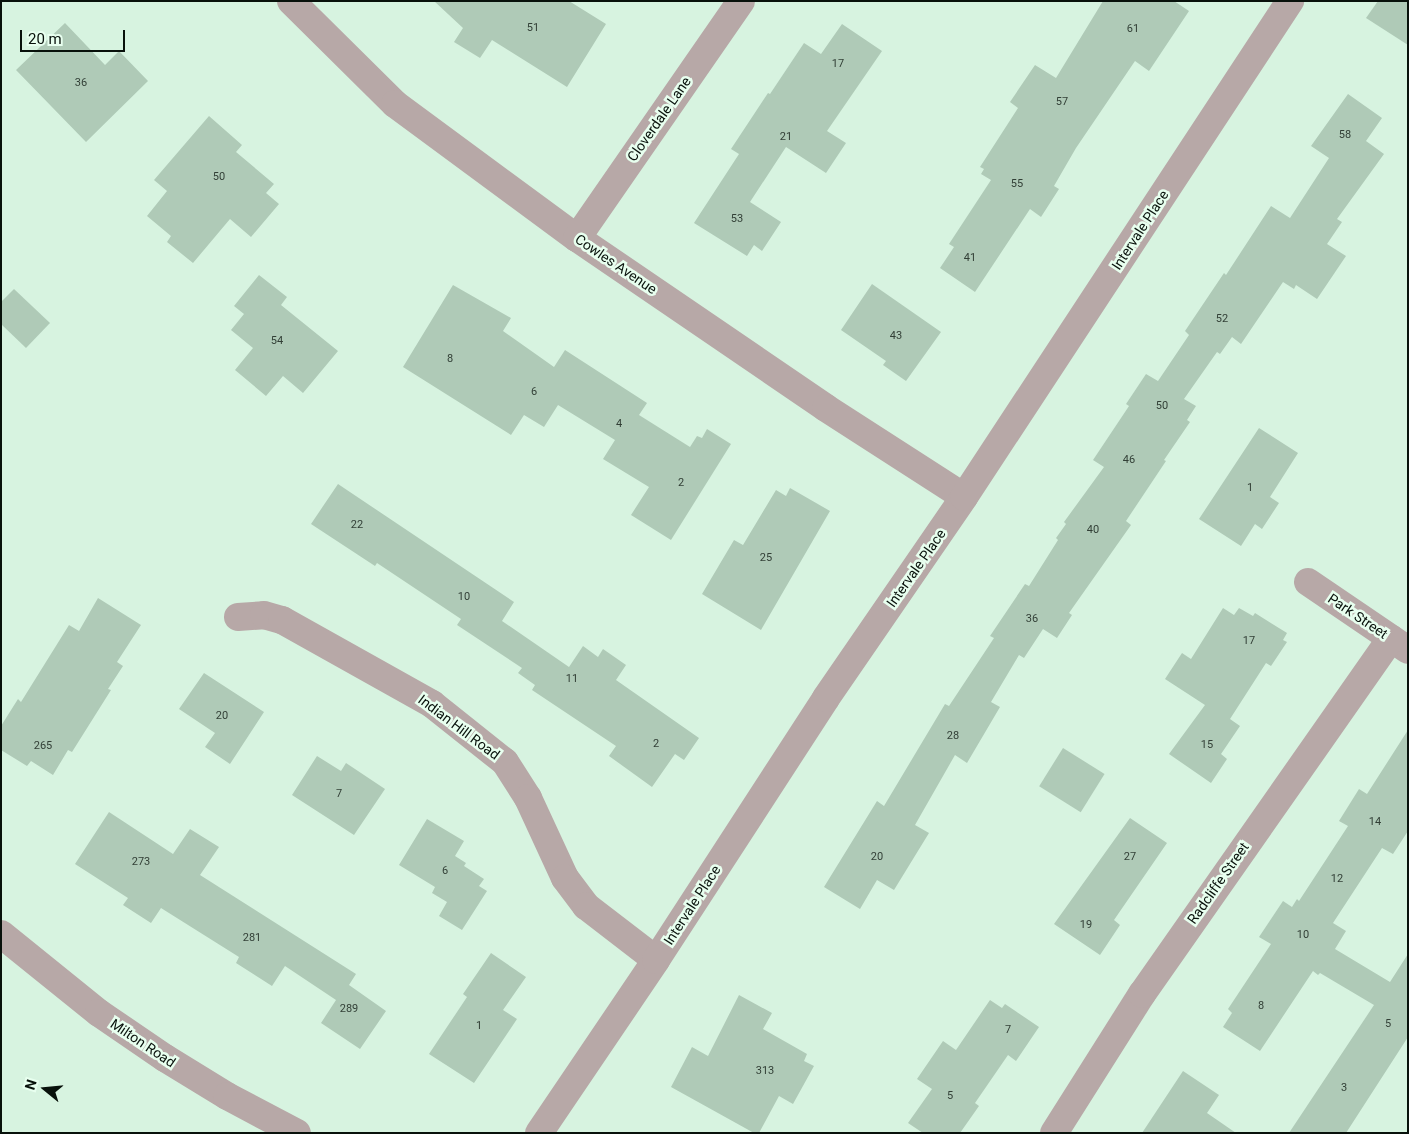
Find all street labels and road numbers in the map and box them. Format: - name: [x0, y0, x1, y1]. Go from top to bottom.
- street label: Cloverdale Lane: [624, 74, 694, 164]
- street label: Intervale Place: [1108, 187, 1172, 273]
- street label: Cowles Avenue: [572, 230, 660, 298]
- street label: Intervale Place: [883, 526, 949, 610]
- street label: Park Street: [1325, 590, 1391, 642]
- street label: Indian Hill Road: [415, 691, 503, 763]
- street label: Radcliffe Street: [1184, 839, 1252, 927]
- street label: Intervale Place: [660, 862, 724, 948]
- street label: Milton Road: [107, 1015, 179, 1071]

